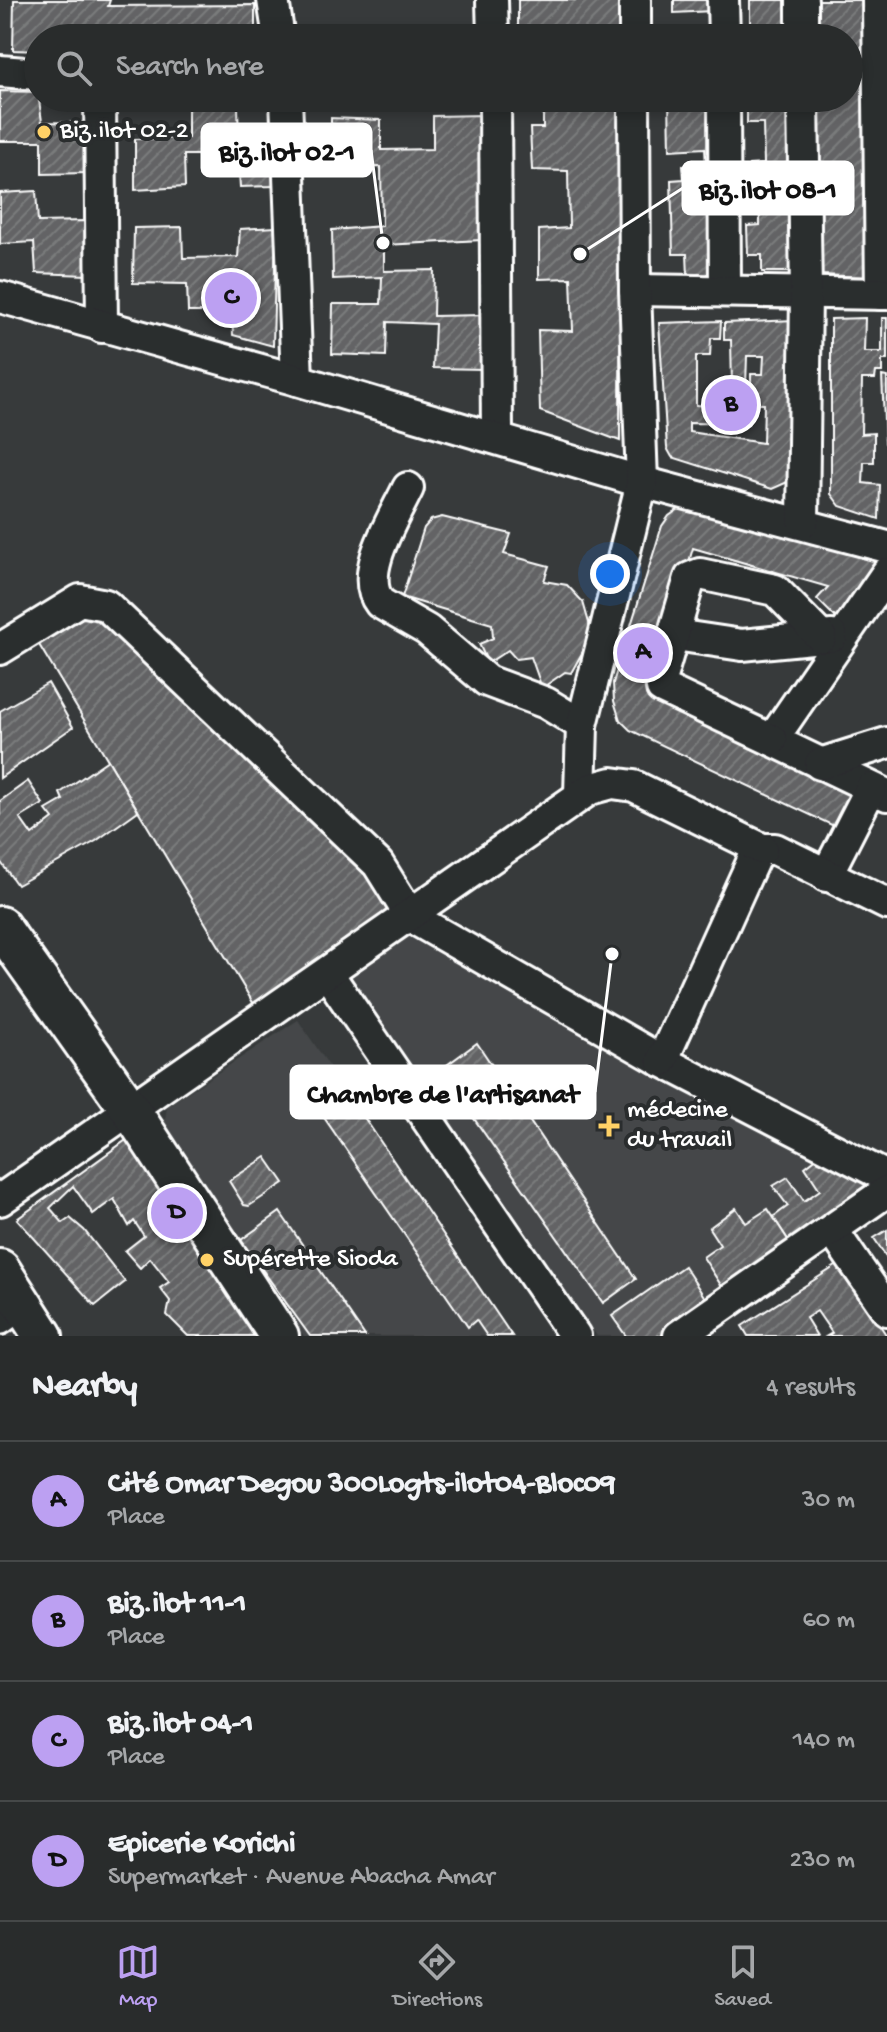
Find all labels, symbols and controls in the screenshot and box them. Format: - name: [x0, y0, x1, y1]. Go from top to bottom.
- search box: [24, 24, 863, 112]
- icon: search: [52, 46, 96, 90]
- text: Search here: [116, 51, 264, 86]
- place label: Biz.ilot 02-2: [59, 117, 189, 148]
- marker: Biz.ilot 02-2: [35, 123, 53, 141]
- callout: Biz.ilot 02-1: [202, 124, 371, 176]
- text: Biz.ilot 02-1: [218, 138, 355, 171]
- callout: Biz.ilot 08-1: [683, 162, 853, 214]
- text: Biz.ilot 08-1: [698, 176, 837, 209]
- pin: C: [205, 268, 257, 328]
- pin: B: [705, 375, 757, 435]
- your location: [590, 554, 630, 594]
- pin: A: [617, 623, 669, 683]
- callout: Chambre de l'artisanat: [291, 1066, 595, 1118]
- text: Chambre de l'artisanat: [307, 1080, 581, 1113]
- place label: médecine du travail: [627, 1096, 732, 1157]
- marker: médecine du travail: [598, 1115, 620, 1137]
- pin: D: [151, 1183, 203, 1243]
- place label: Supérette Sioda: [223, 1245, 399, 1276]
- marker: Supérette Sioda: [198, 1251, 216, 1269]
- text: Nearby: [32, 1368, 137, 1408]
- text: 4 results: [766, 1373, 855, 1404]
- text: Cité Omar Degou 300Logts-ilot04-Bloc09: [108, 1468, 616, 1503]
- text: A: [50, 1486, 66, 1517]
- text: 30 m: [802, 1486, 855, 1517]
- text: Place: [108, 1503, 165, 1534]
- text: Biz.ilot 11-1: [108, 1588, 246, 1623]
- text: B: [51, 1606, 65, 1637]
- text: 60 m: [802, 1606, 855, 1637]
- text: Place: [108, 1623, 165, 1654]
- text: Biz.ilot 04-1: [108, 1708, 253, 1743]
- text: C: [51, 1726, 65, 1757]
- text: 140 m: [793, 1726, 855, 1757]
- text: Place: [108, 1743, 165, 1774]
- text: Epicerie Korichi: [108, 1828, 295, 1863]
- text: D: [50, 1846, 66, 1877]
- text: 230 m: [789, 1846, 855, 1877]
- text: Supermarket · Avenue Abacha Amar: [108, 1863, 495, 1894]
- tab: Map: [116, 1940, 160, 2014]
- tab: Directions: [393, 1940, 482, 2014]
- tab: Saved: [714, 1940, 771, 2014]

